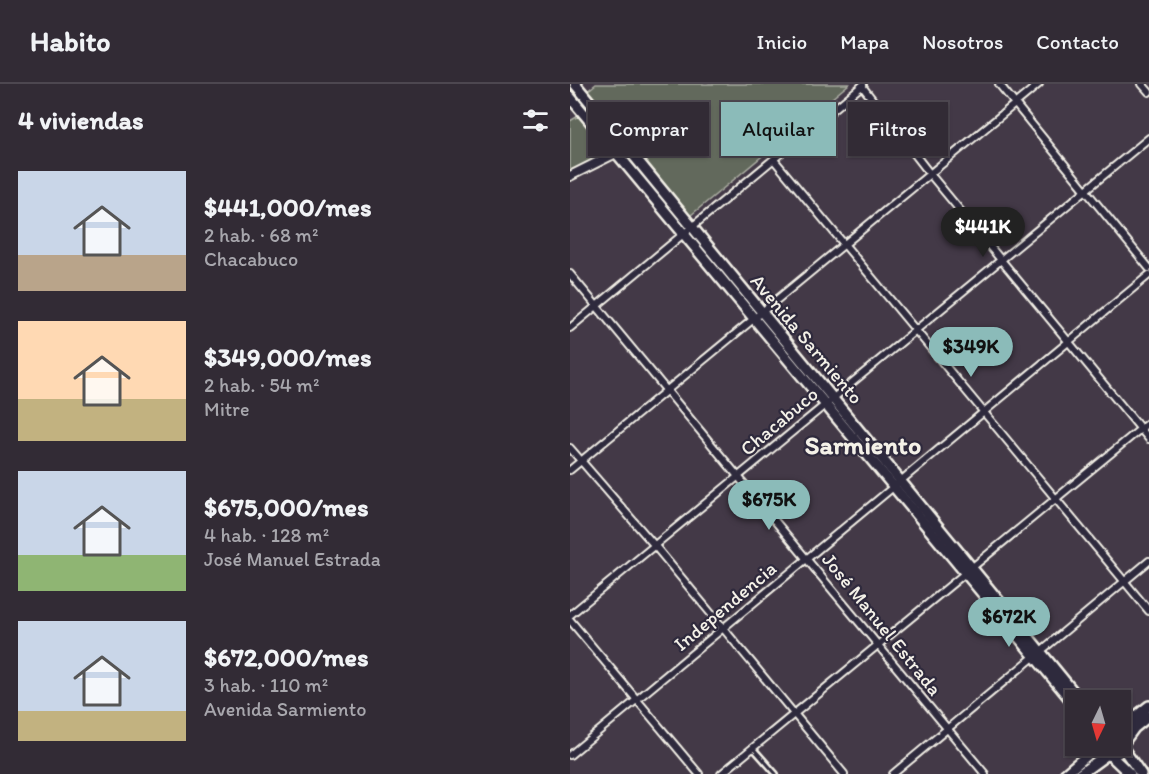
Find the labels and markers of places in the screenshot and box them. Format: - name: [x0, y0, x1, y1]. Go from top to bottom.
- pin: $441K: [941, 207, 1025, 258]
- pin: $349K: [929, 327, 1013, 378]
- pin: $675K: [727, 480, 811, 531]
- pin: $672K: [967, 597, 1051, 648]

